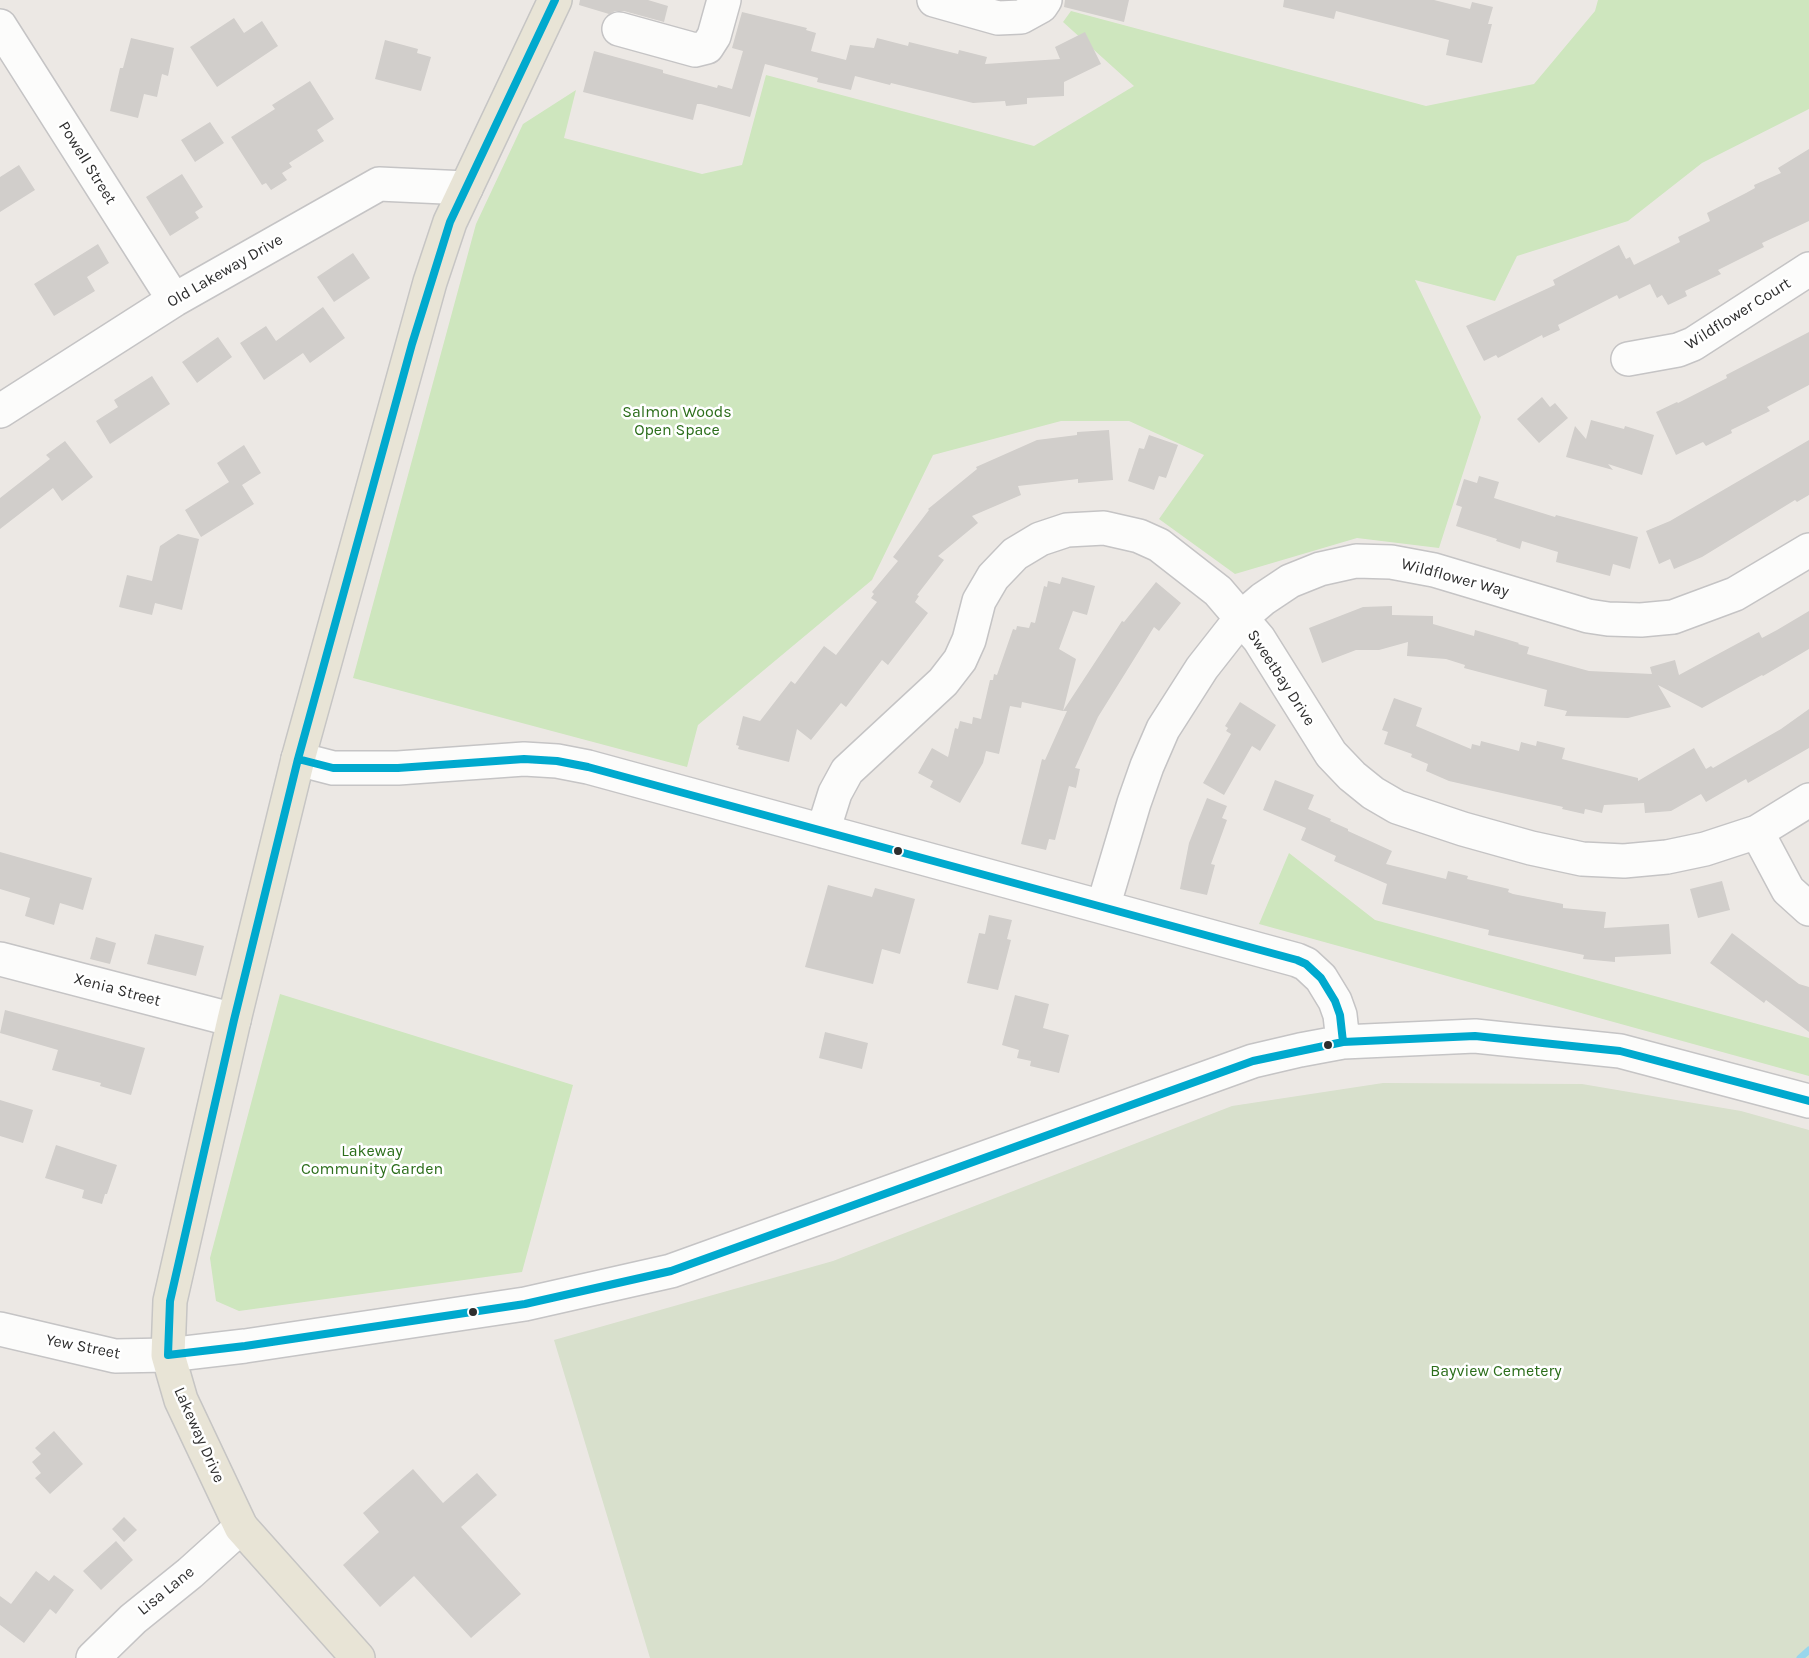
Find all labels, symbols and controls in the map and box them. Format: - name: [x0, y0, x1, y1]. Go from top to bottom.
- street label: Powell Street: [54, 118, 120, 208]
- street label: Old Lakeway Drive: [164, 230, 286, 312]
- street label: Wildflower Court: [1682, 274, 1794, 354]
- park label: Salmon Woods Open Space: [622, 402, 732, 440]
- street label: Wildflower Way: [1399, 554, 1511, 602]
- street label: Sweetbay Drive: [1243, 626, 1319, 730]
- unlabelled marker: [892, 845, 904, 857]
- street label: Xenia Street: [71, 969, 163, 1011]
- unlabelled marker: [1322, 1039, 1334, 1051]
- park label: Lakeway Community Garden: [301, 1141, 443, 1179]
- unlabelled marker: [467, 1306, 479, 1318]
- street label: Yew Street: [44, 1330, 122, 1364]
- park label: Bayview Cemetery: [1430, 1361, 1562, 1381]
- street label: Lakeway Drive: [169, 1384, 229, 1486]
- street label: Lisa Lane: [134, 1562, 198, 1620]

